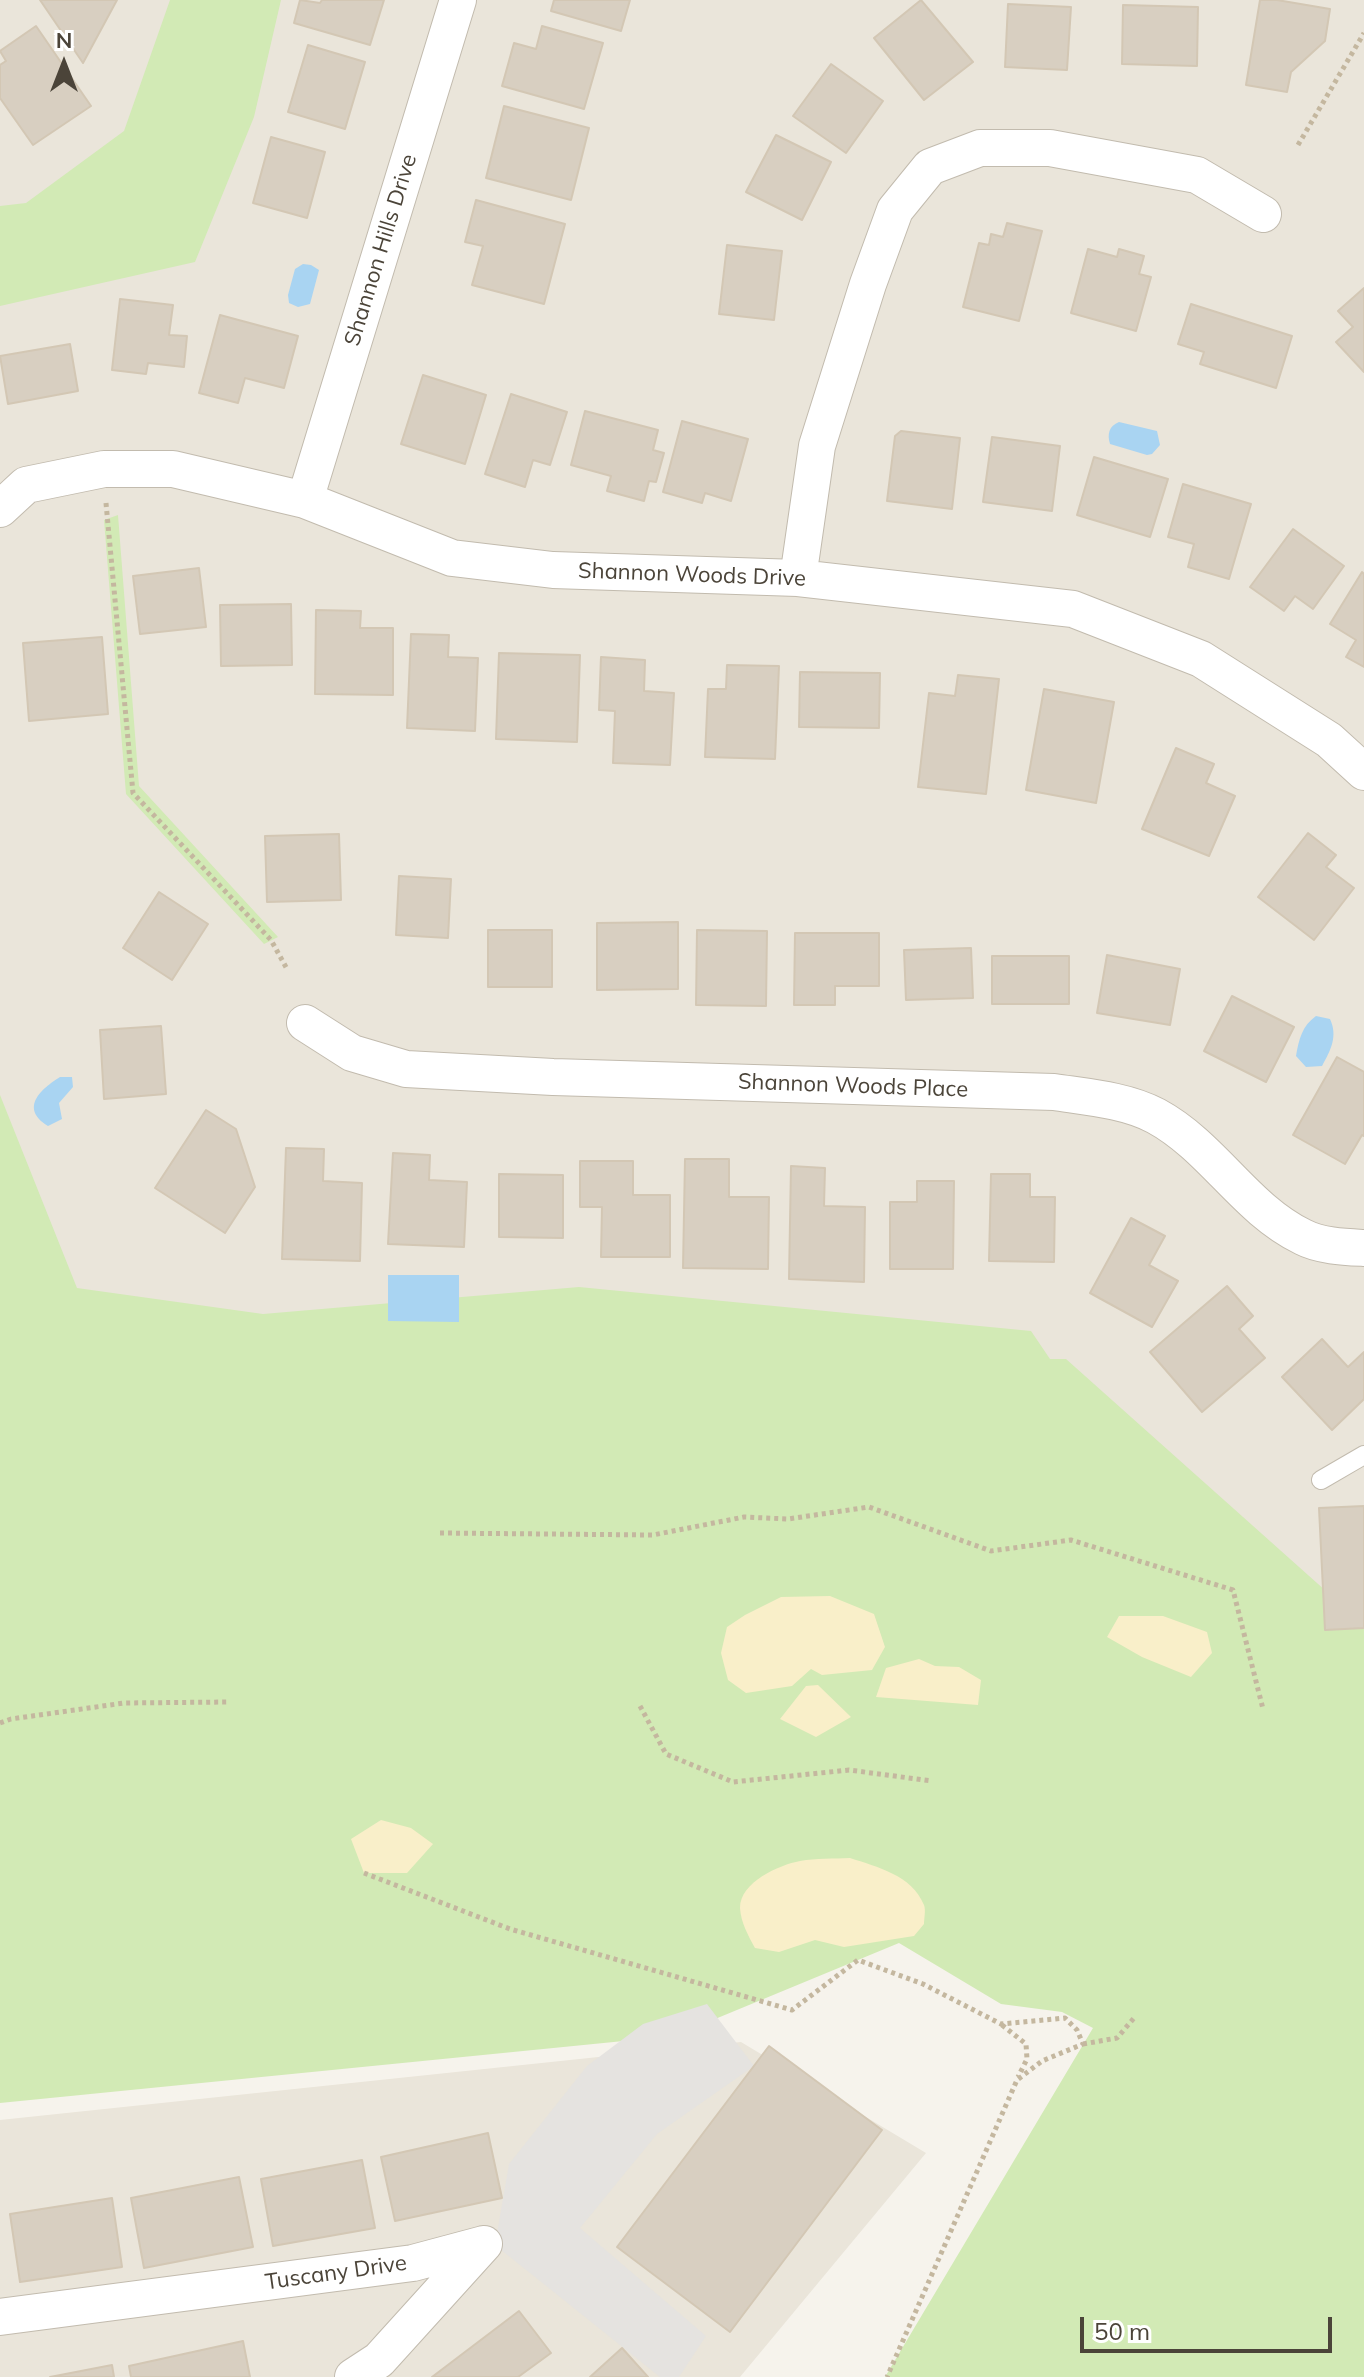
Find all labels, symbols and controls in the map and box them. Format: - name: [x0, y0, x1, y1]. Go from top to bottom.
- north arrow: [24, 24, 104, 104]
- text: N: [56, 26, 72, 54]
- street label: Shannon Hills Drive: [339, 151, 423, 349]
- street label: Shannon Woods Drive: [578, 558, 806, 592]
- street label: Shannon Woods Place: [737, 1069, 969, 1103]
- street label: Tuscany Drive: [264, 2250, 408, 2296]
- scale bar: [1084, 2301, 1336, 2351]
- text: 50 m: [1094, 2316, 1150, 2346]

